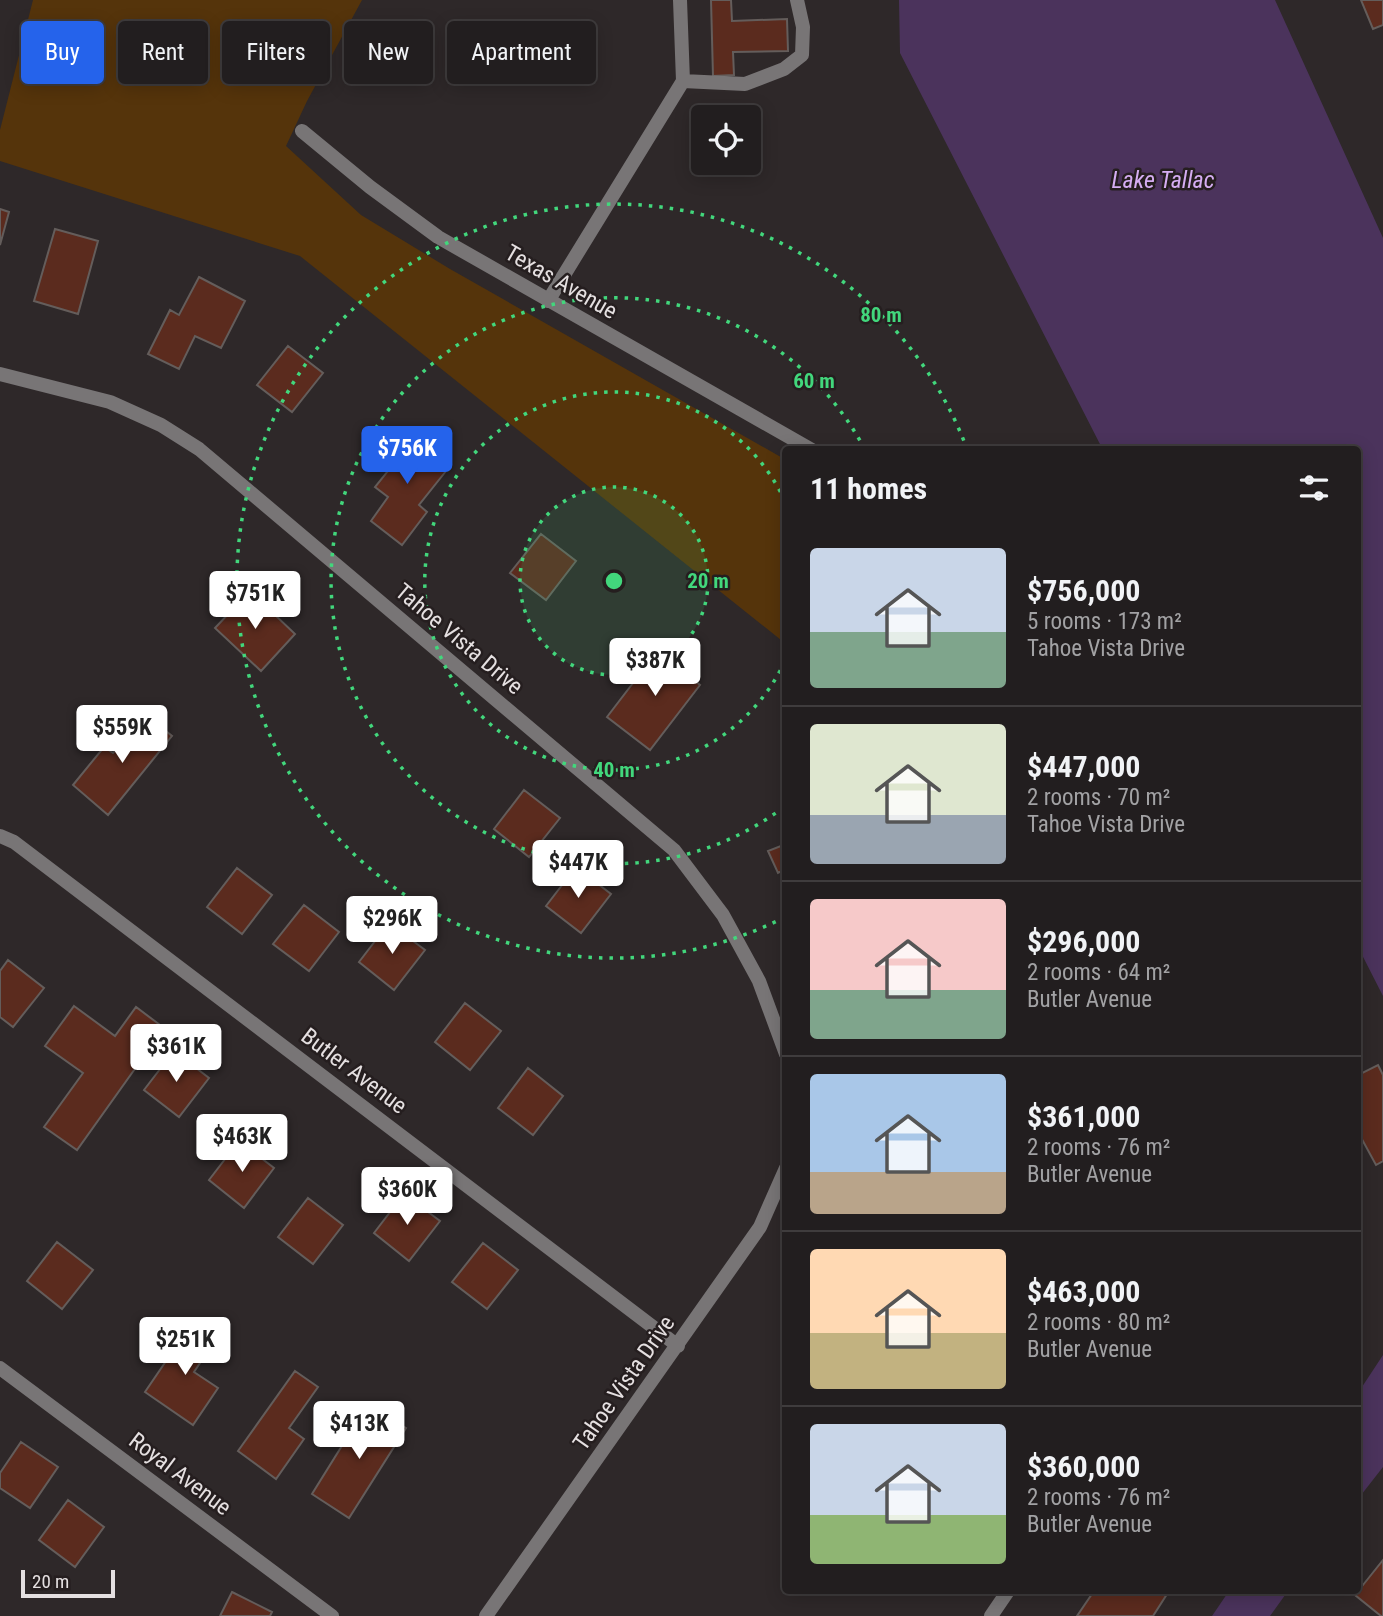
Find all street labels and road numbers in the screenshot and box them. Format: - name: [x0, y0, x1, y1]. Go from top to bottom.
- street label: Texas Avenue: [500, 239, 622, 325]
- street label: Tahoe Vista Drive: [390, 578, 528, 700]
- street label: Butler Avenue: [296, 1023, 412, 1119]
- street label: Tahoe Vista Drive: [568, 1311, 680, 1455]
- street label: Royal Avenue: [124, 1427, 236, 1521]

